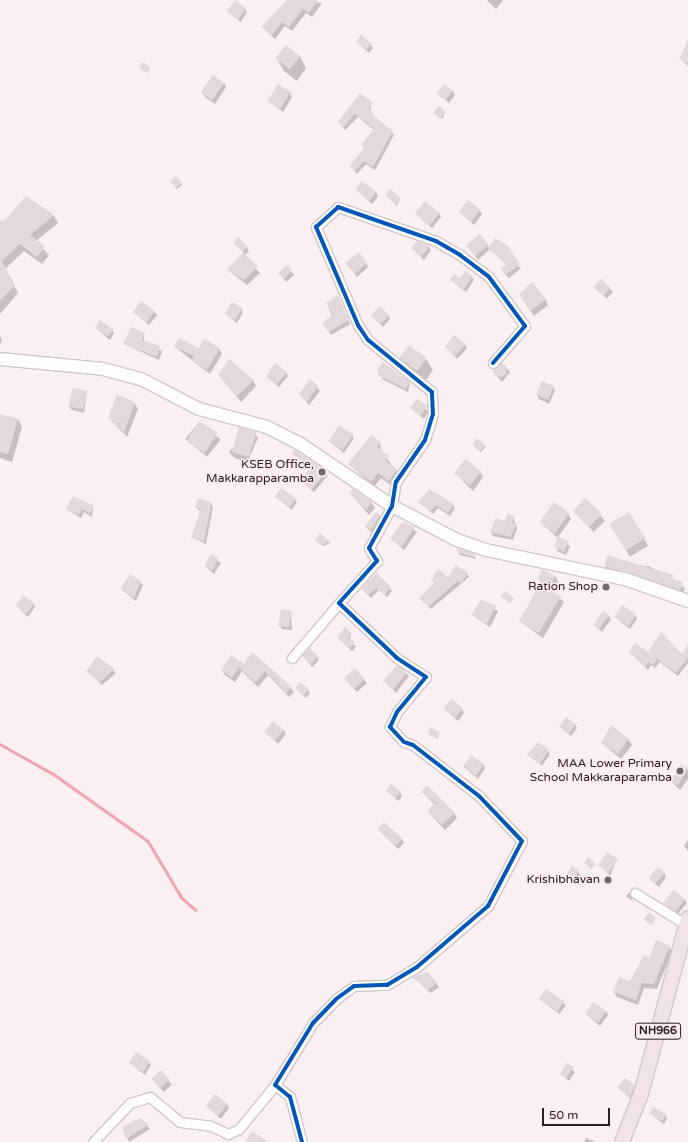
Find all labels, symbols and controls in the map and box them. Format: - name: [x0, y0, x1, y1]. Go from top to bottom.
- place label: KSEB Office, Makkarapparamba: [206, 458, 314, 486]
- marker: KSEB Office, Makkarapparamba: [317, 467, 327, 477]
- place label: Ration Shop: [528, 580, 598, 594]
- marker: Ration Shop: [601, 582, 611, 592]
- place label: MAA Lower Primary School Makkaraparamba: [530, 757, 672, 785]
- marker: MAA Lower Primary School Makkaraparamba: [675, 766, 685, 776]
- place label: Krishibhavan: [526, 873, 600, 887]
- marker: Krishibhavan: [603, 875, 613, 885]
- road number: NH966: [635, 1022, 681, 1040]
- scale bar: [544, 1100, 612, 1126]
- text: 50 m: [549, 1108, 578, 1122]

